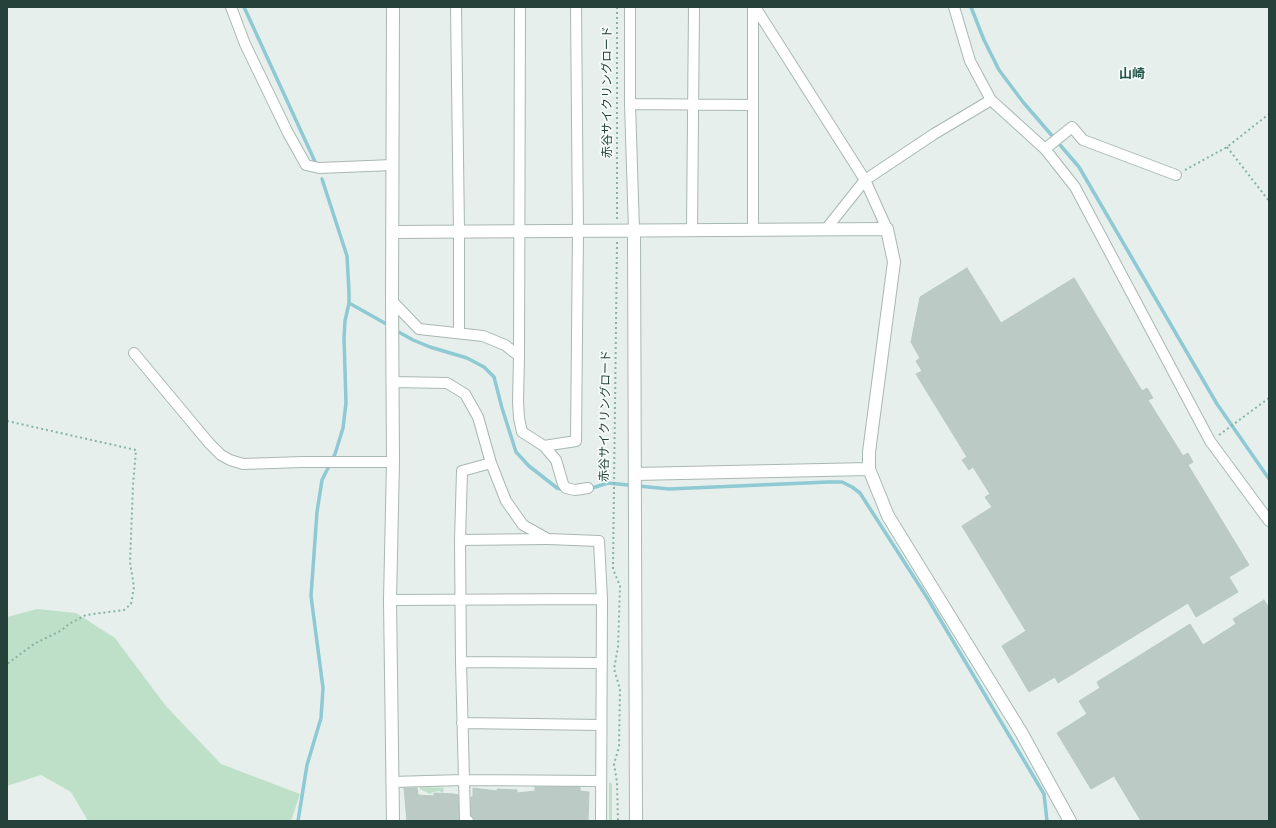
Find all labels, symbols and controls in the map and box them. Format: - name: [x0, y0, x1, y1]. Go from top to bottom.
- street label: 赤谷サイクリングロード: [601, 26, 615, 158]
- district label: 山崎: [1119, 67, 1145, 83]
- street label: 赤谷サイクリングロード: [598, 350, 614, 482]

